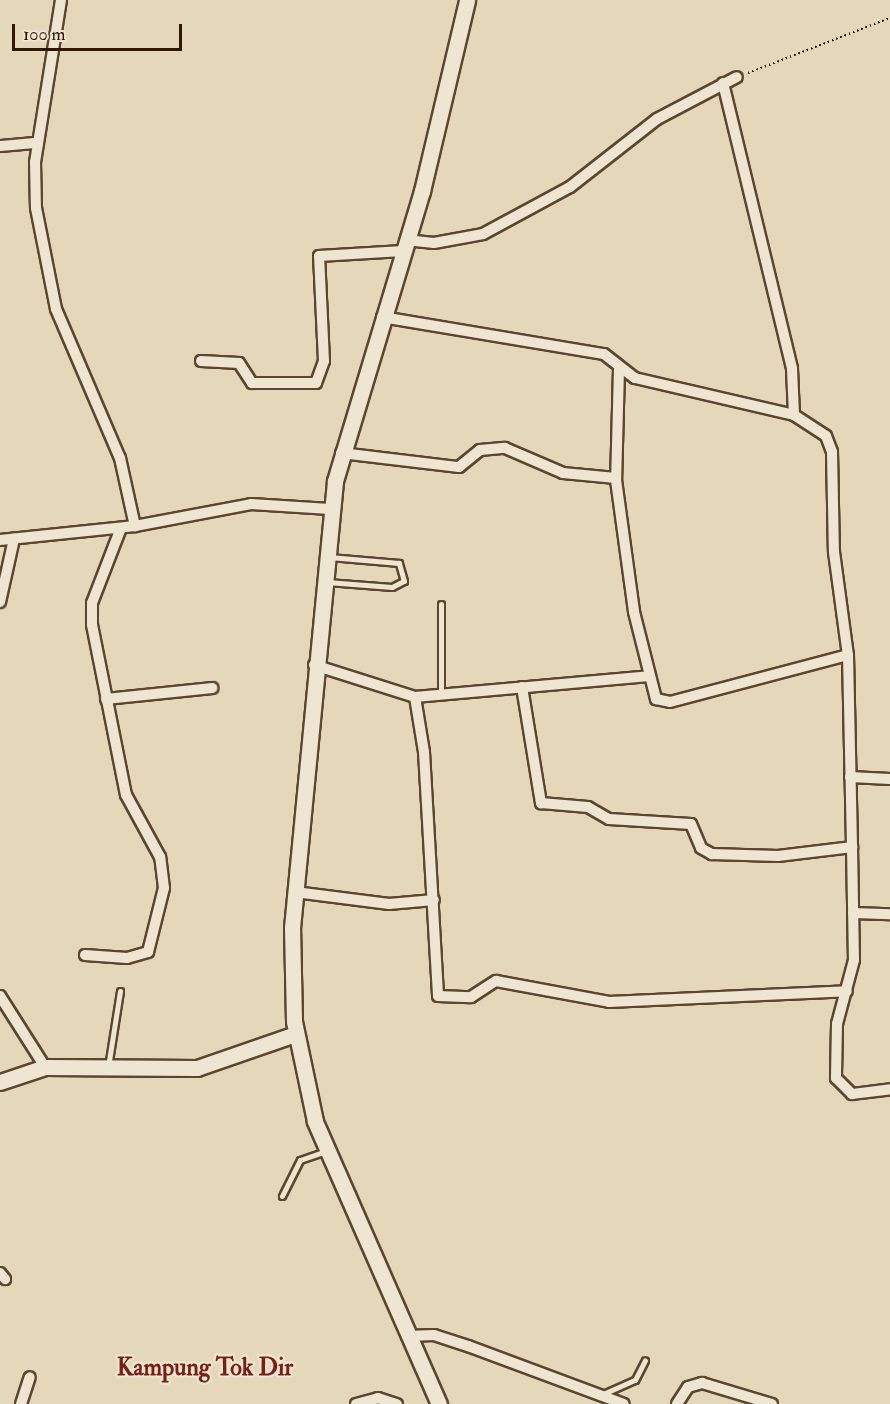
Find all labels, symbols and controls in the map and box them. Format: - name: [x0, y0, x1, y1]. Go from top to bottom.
- scale bar: [15, 12, 184, 50]
- text: 100 m: [23, 23, 66, 46]
- district label: Kampung Tok Dir: [117, 1354, 293, 1382]

